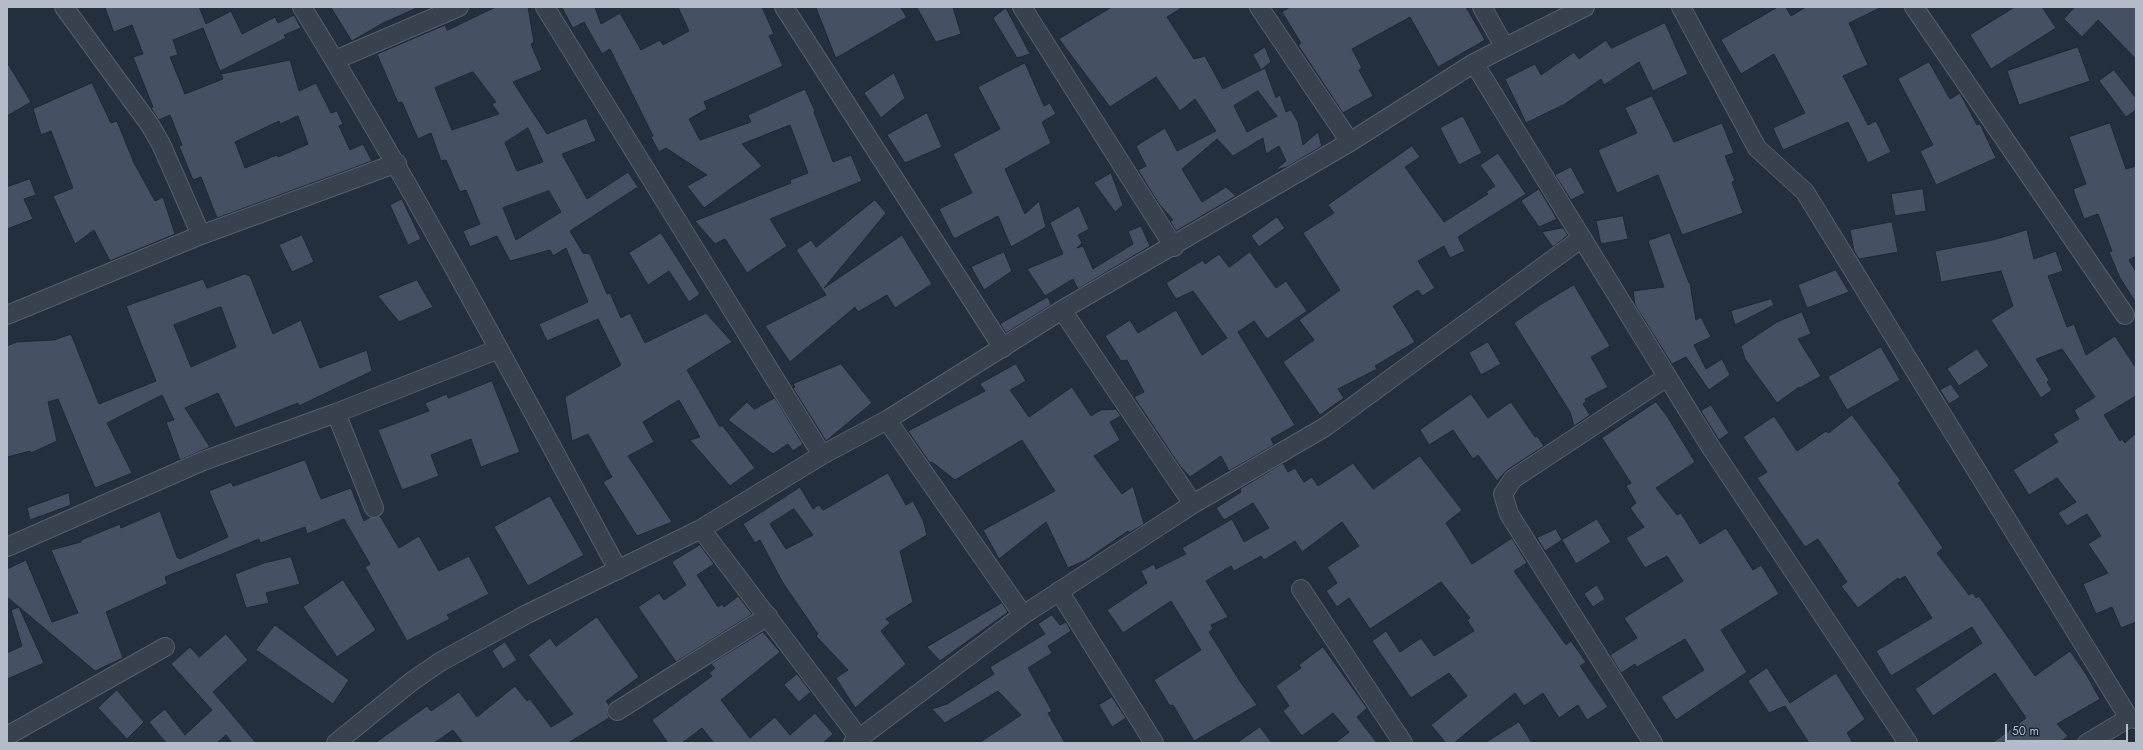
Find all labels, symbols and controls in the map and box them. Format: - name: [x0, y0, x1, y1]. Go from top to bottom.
- scale bar: [2007, 716, 2130, 742]
- text: 50 m: [2012, 722, 2039, 740]

